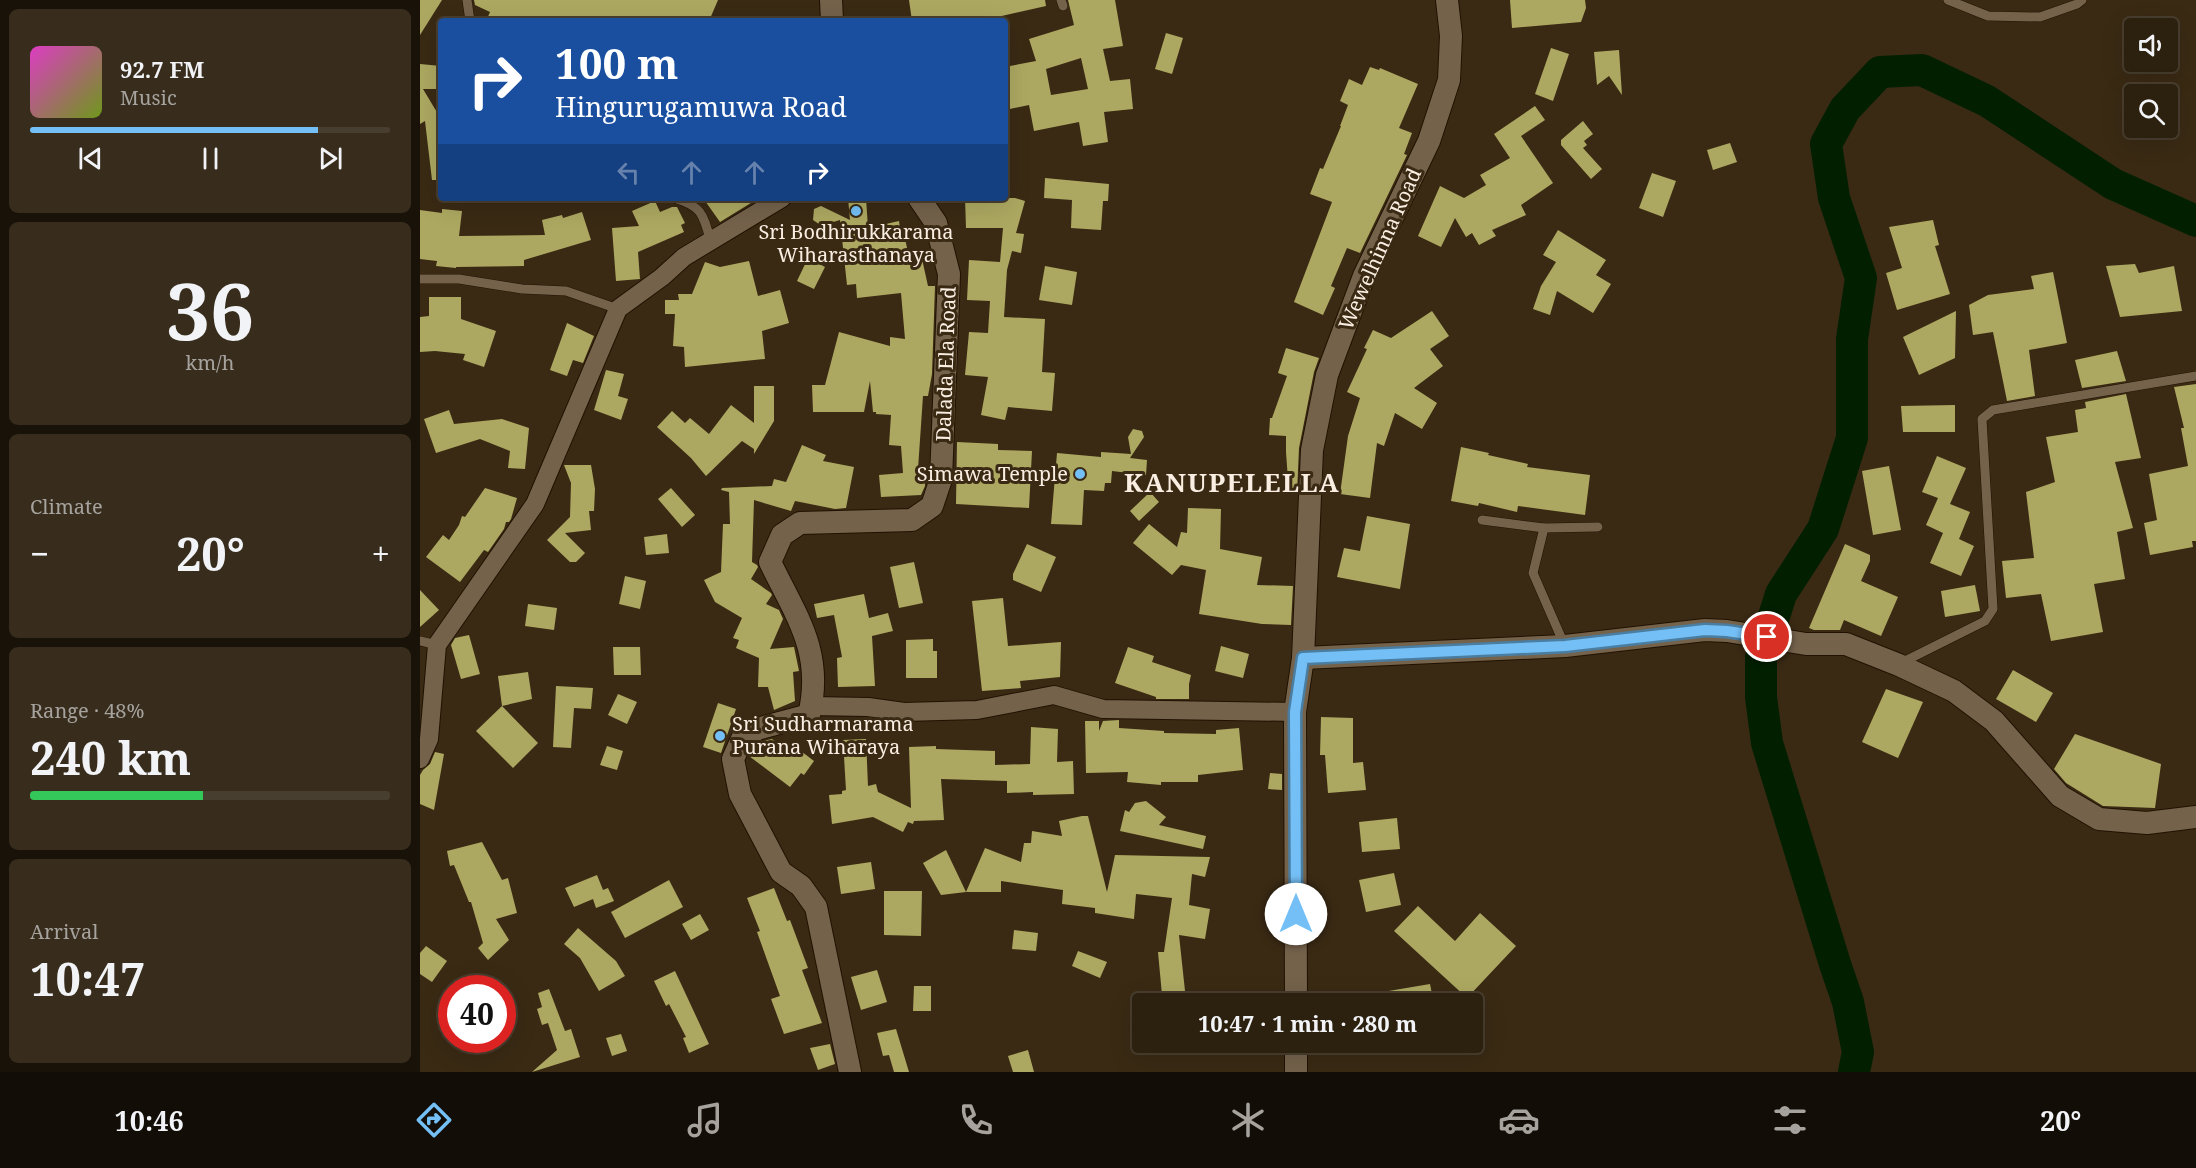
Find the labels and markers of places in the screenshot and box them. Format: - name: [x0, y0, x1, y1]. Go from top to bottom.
- marker: Sri Bodhirukkarama Wiharasthanaya: [849, 204, 863, 218]
- place label: Sri Bodhirukkarama Wiharasthanaya: [758, 218, 954, 268]
- place label: Simawa Temple: [917, 460, 1068, 487]
- marker: Simawa Temple: [1073, 467, 1087, 481]
- pin: [1741, 611, 1792, 662]
- place label: Sri Sudharmarama Purana Wiharaya: [732, 710, 914, 760]
- marker: Sri Sudharmarama Purana Wiharaya: [713, 729, 727, 743]

